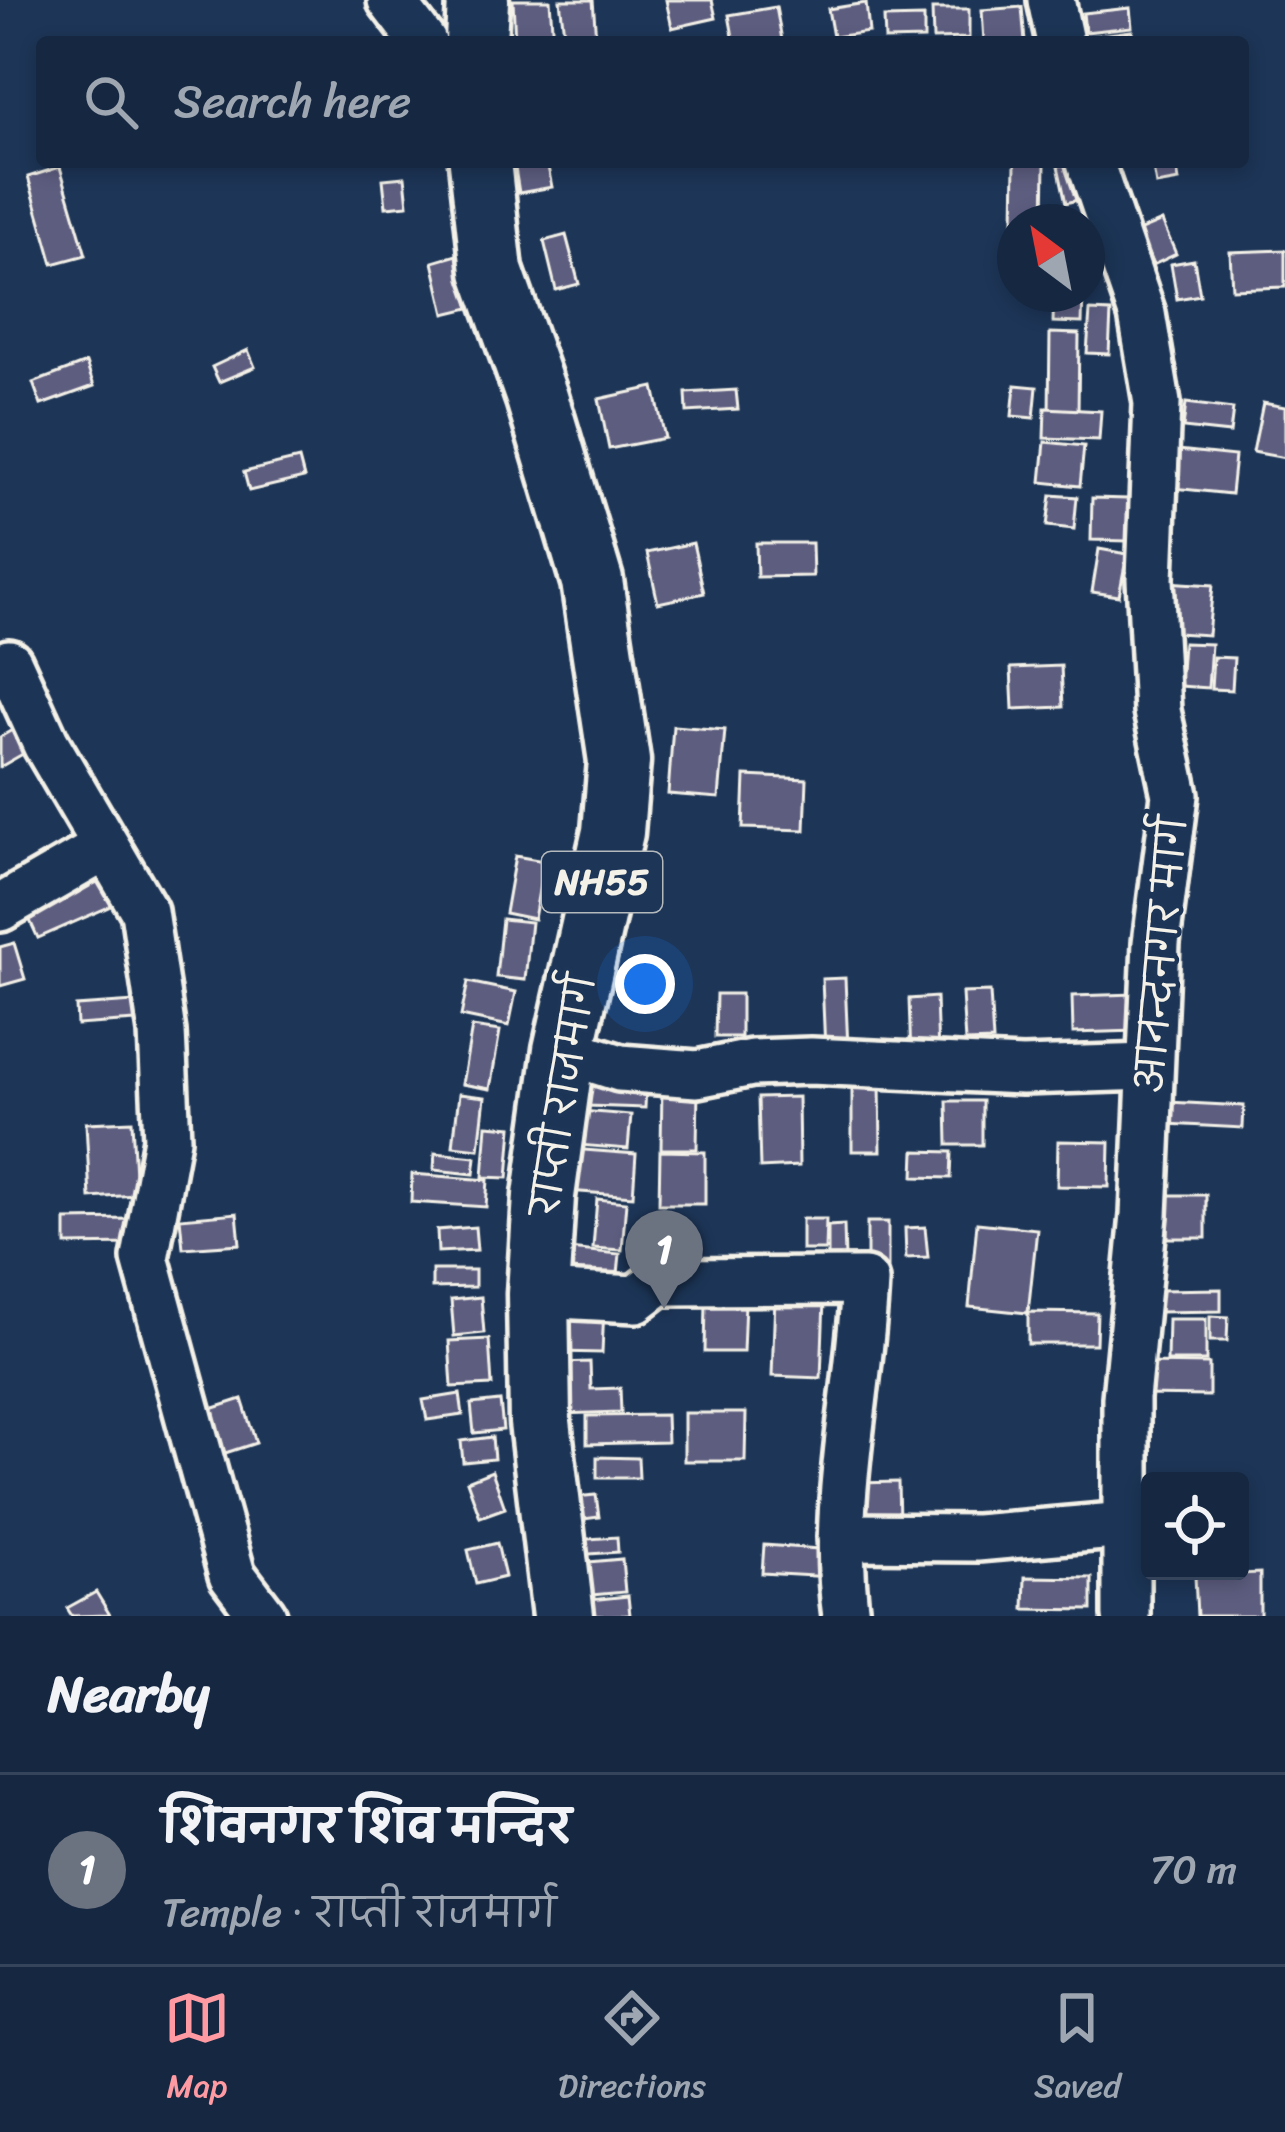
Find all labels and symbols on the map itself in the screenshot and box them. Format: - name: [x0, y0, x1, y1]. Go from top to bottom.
- north arrow: [997, 204, 1105, 312]
- street label: आनन्दनगर मार्ग: [1114, 811, 1208, 1097]
- road number: NH55: [542, 852, 662, 912]
- your location: [615, 954, 675, 1014]
- street label: राप्ती राजमार्ग: [510, 967, 617, 1223]
- pin: 1: [625, 1210, 703, 1309]

